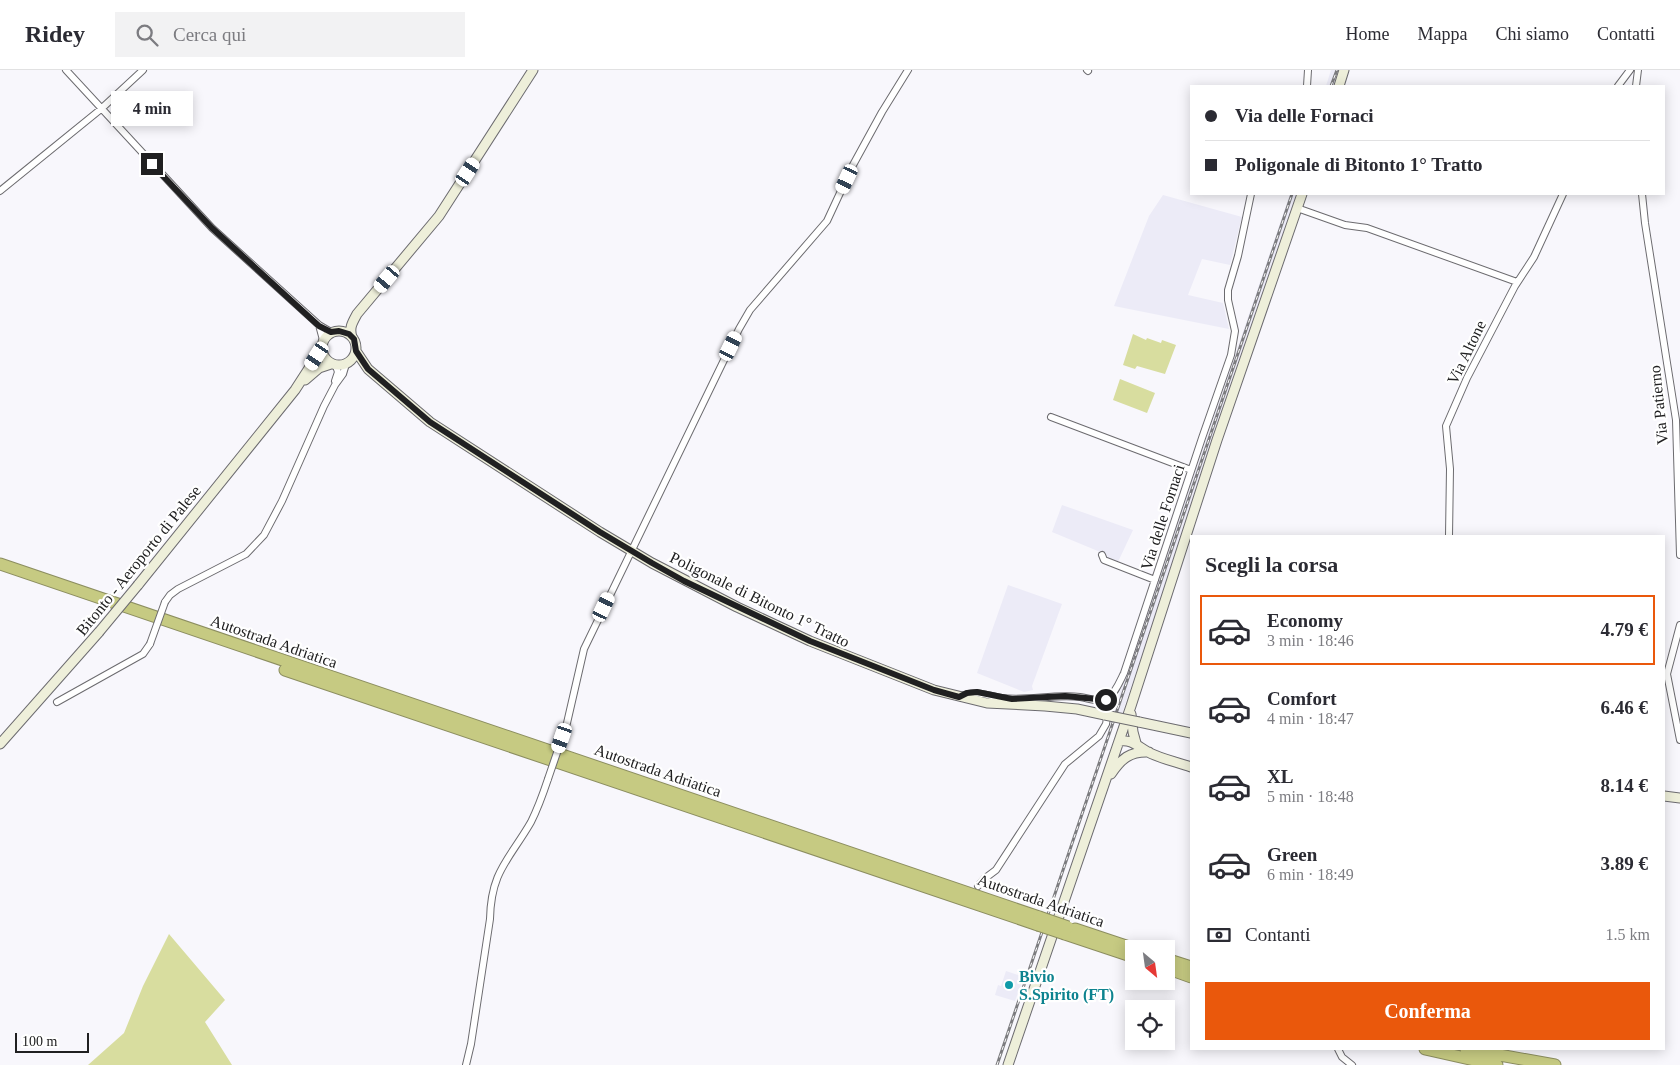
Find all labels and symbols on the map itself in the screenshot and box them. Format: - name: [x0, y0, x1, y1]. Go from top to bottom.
- callout: 4 min: [111, 92, 193, 126]
- route end: [141, 153, 163, 175]
- car: [453, 155, 482, 189]
- car: [833, 162, 860, 196]
- car: [371, 263, 402, 295]
- street label: Via Altone: [1444, 318, 1489, 387]
- car: [717, 329, 744, 363]
- car: [302, 339, 331, 373]
- street label: Via Patierno: [1646, 365, 1671, 445]
- street label: Via delle Fornaci: [1137, 462, 1188, 572]
- street label: Bitonto - Aeroporto di Palese: [73, 482, 205, 639]
- street label: Poligonale di Bitonto 1° Tratto: [667, 549, 852, 651]
- car: [590, 590, 617, 624]
- street label: Autostrada Adriatica: [208, 612, 339, 671]
- route start: [1095, 689, 1117, 711]
- car: [550, 721, 573, 755]
- street label: Autostrada Adriatica: [592, 741, 723, 800]
- street label: Autostrada Adriatica: [975, 871, 1106, 930]
- north arrow: [1125, 940, 1175, 990]
- place label: Bivio S.Spirito (FT): [1019, 968, 1114, 1004]
- marker: Bivio S.Spirito (FT): [1003, 979, 1015, 991]
- scale bar: [15, 1030, 89, 1053]

